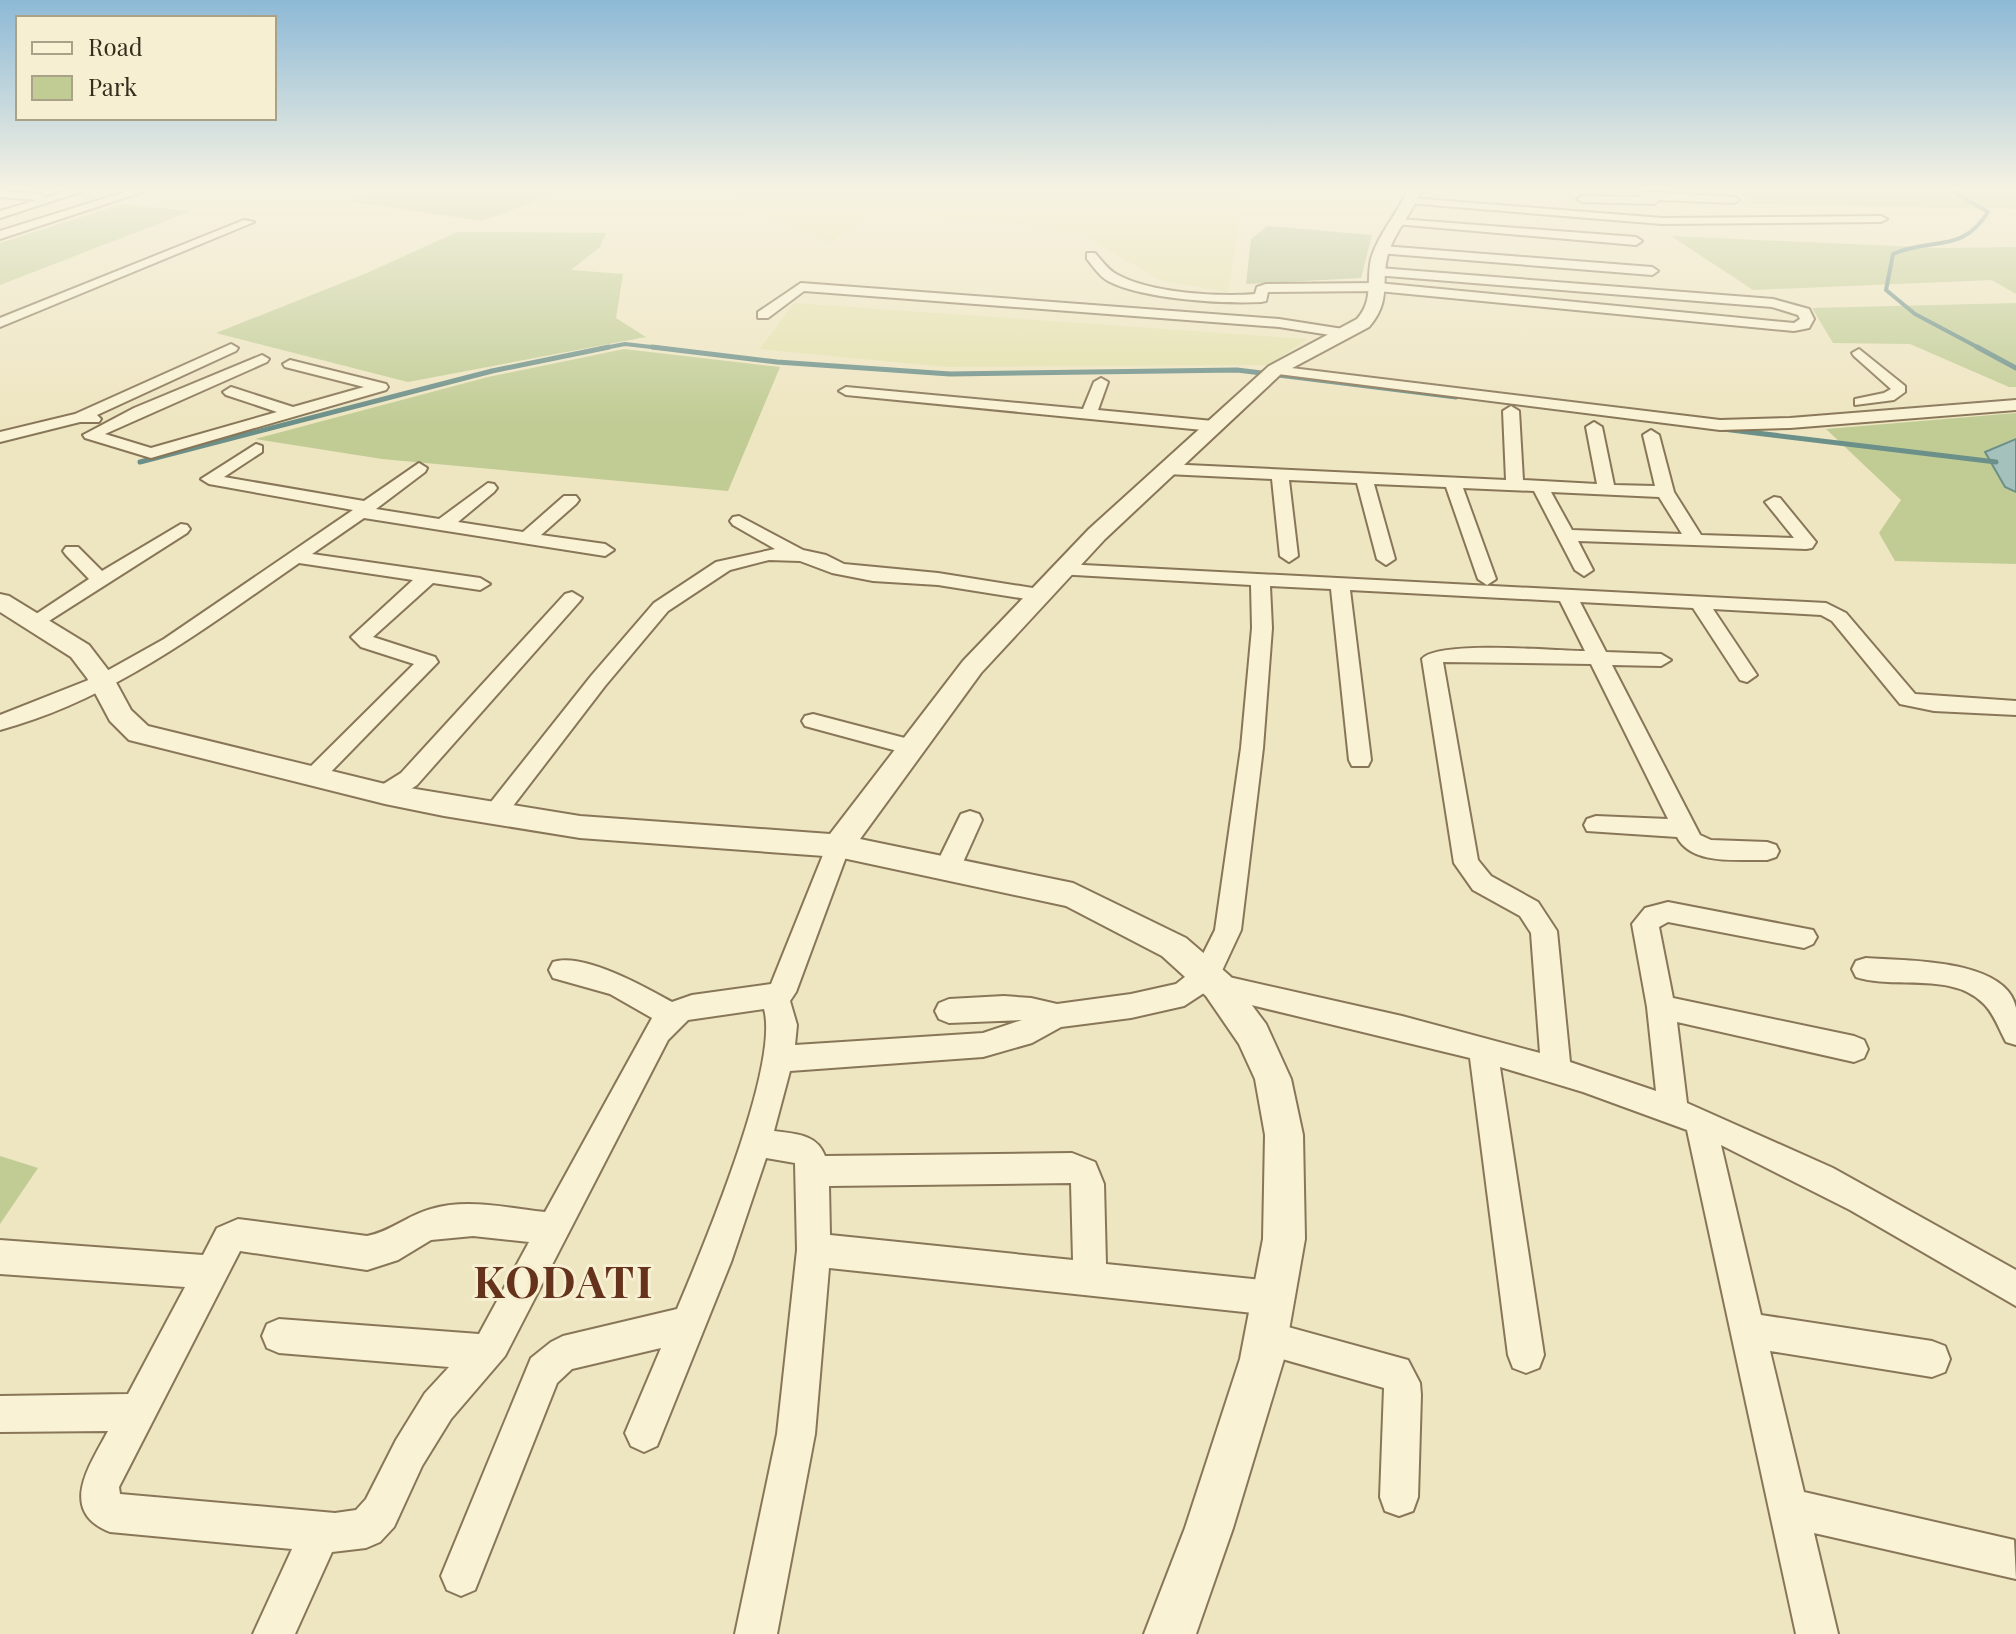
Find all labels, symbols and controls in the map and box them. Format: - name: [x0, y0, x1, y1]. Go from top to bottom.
- legend: [16, 16, 276, 120]
- text: Road: [88, 30, 143, 62]
- text: Park: [88, 70, 138, 102]
- district label: KODATI: [473, 1250, 655, 1309]

